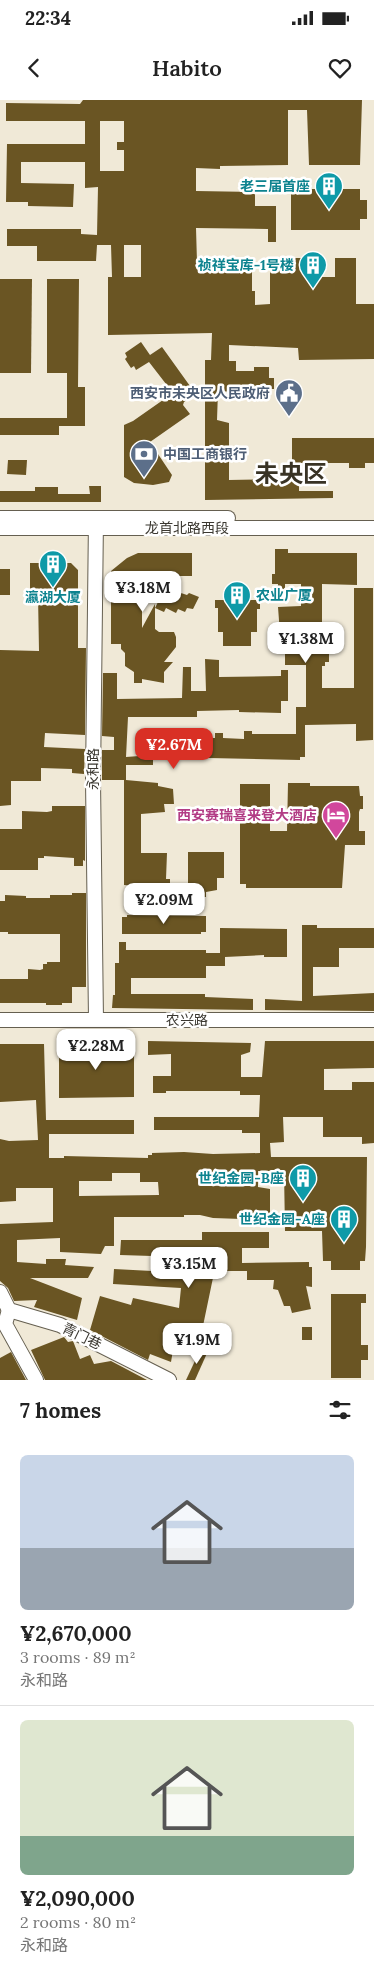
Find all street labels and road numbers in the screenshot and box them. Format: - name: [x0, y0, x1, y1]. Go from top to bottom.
- street label: 龙首北路西段: [145, 519, 229, 537]
- street label: 永和路: [84, 748, 102, 790]
- street label: 农兴路: [166, 1011, 208, 1029]
- street label: 青门巷: [59, 1319, 105, 1353]

